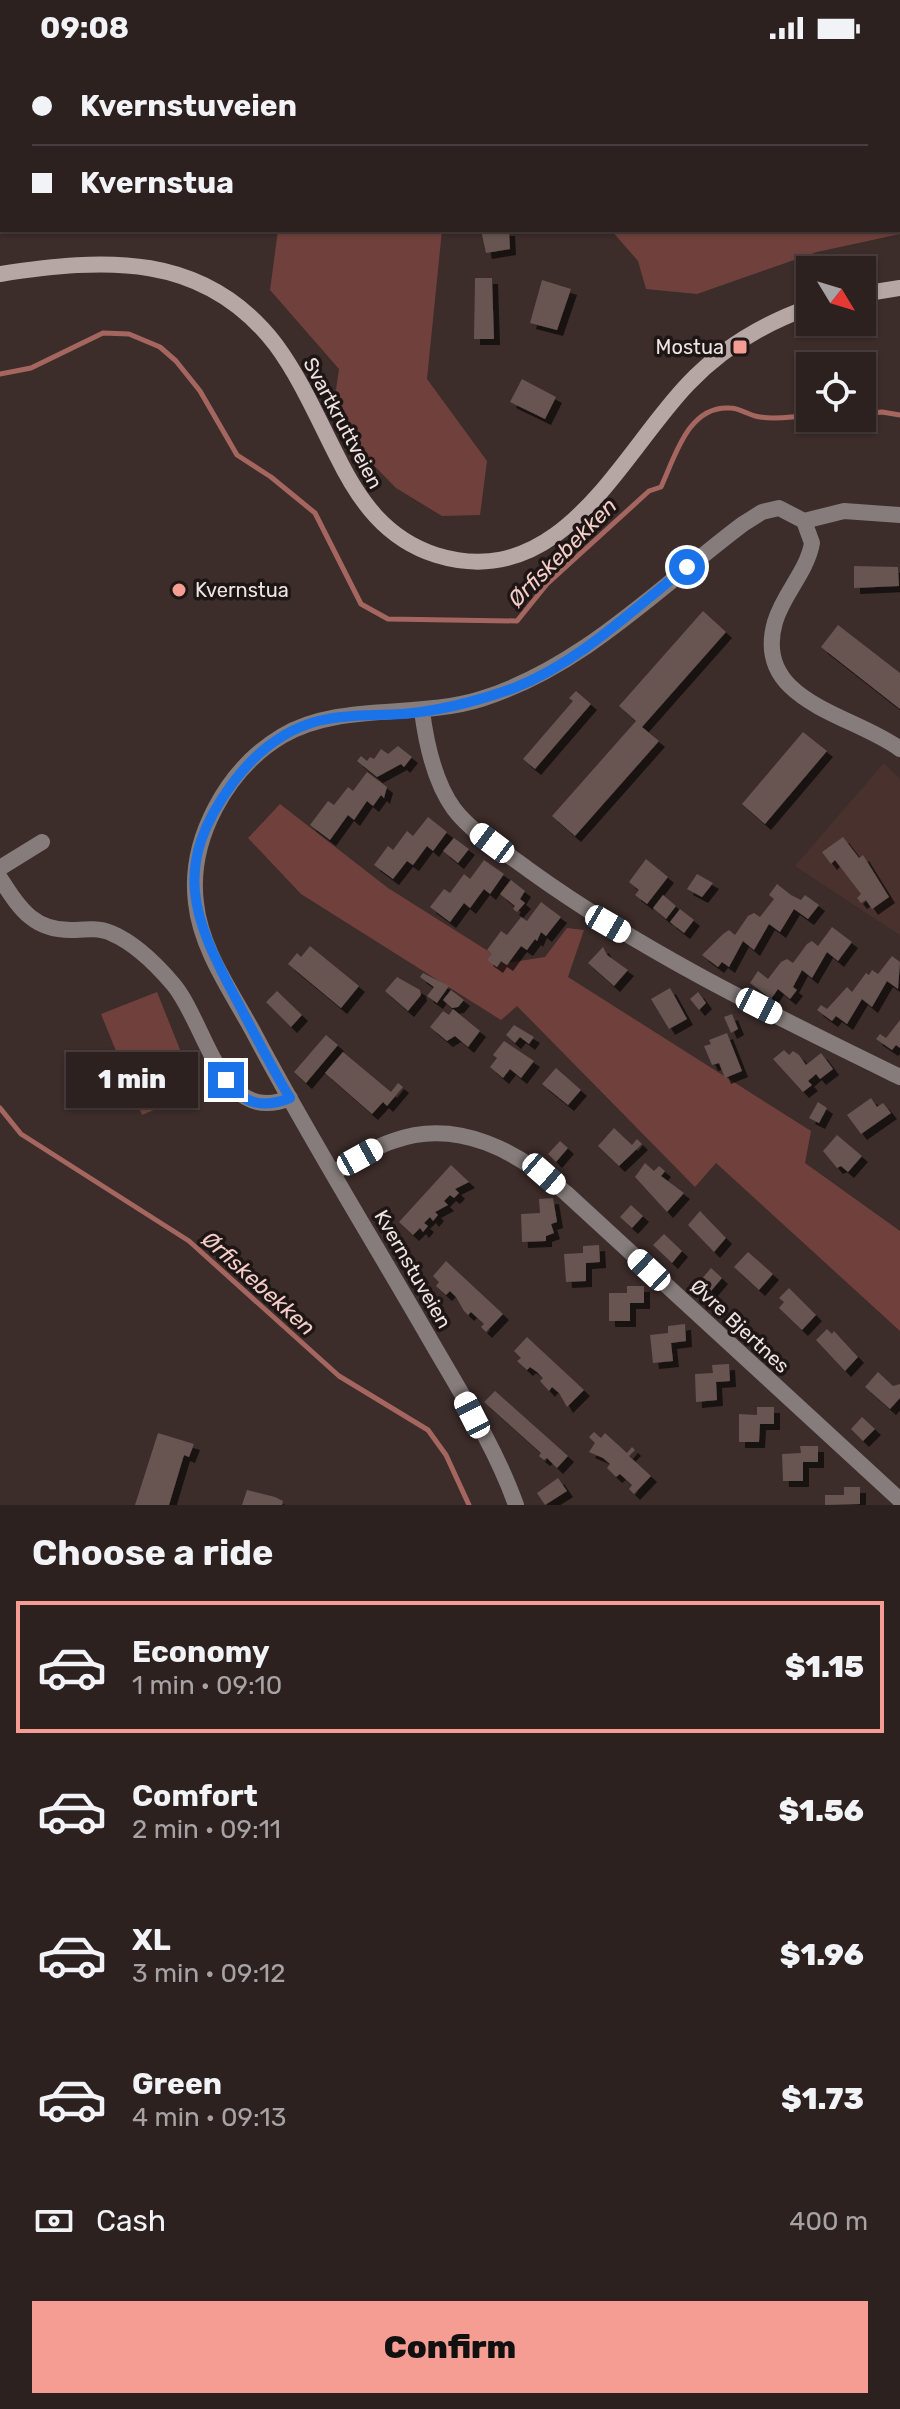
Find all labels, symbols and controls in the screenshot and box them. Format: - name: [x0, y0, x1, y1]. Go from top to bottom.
- text: 09:08: [40, 10, 129, 46]
- text: Kvernstuveien: [80, 88, 297, 124]
- text: Kvernstua: [80, 165, 234, 201]
- north arrow: [796, 256, 876, 336]
- map controls: [796, 256, 876, 432]
- place label: Mostua: [656, 335, 724, 359]
- marker: Mostua: [731, 338, 749, 356]
- button: locate: [796, 352, 876, 432]
- street label: Svartkruttveien: [298, 353, 388, 493]
- water label: Ørfiskebekken: [502, 492, 622, 612]
- route start: [669, 549, 705, 585]
- place label: Kvernstua: [195, 578, 289, 602]
- marker: Kvernstua: [170, 581, 188, 599]
- car: [466, 819, 518, 867]
- car: [581, 902, 635, 946]
- car: [732, 984, 786, 1028]
- callout: 1 min: [66, 1052, 198, 1108]
- route end: [208, 1062, 244, 1098]
- text: 1 min: [98, 1064, 166, 1095]
- car: [333, 1135, 387, 1179]
- car: [518, 1149, 570, 1199]
- street label: Kvernstuveien: [369, 1205, 457, 1333]
- water label: Ørfiskebekken: [197, 1226, 321, 1341]
- car: [623, 1245, 675, 1295]
- street label: Øvre Bjertnes: [685, 1274, 795, 1378]
- car: [450, 1388, 494, 1442]
- text: Choose a ride: [32, 1531, 273, 1574]
- icon: car: [36, 1631, 108, 1703]
- text: Economy: [132, 1634, 270, 1670]
- text: $1.15: [785, 1649, 864, 1685]
- text: 1 min · 09:10: [132, 1670, 282, 1701]
- icon: car: [36, 1775, 108, 1847]
- text: Comfort: [132, 1778, 258, 1814]
- text: $1.56: [778, 1793, 864, 1829]
- text: 2 min · 09:11: [132, 1814, 281, 1845]
- icon: car: [36, 1919, 108, 1991]
- text: XL: [132, 1922, 171, 1958]
- text: $1.96: [780, 1937, 864, 1973]
- text: 3 min · 09:12: [132, 1958, 285, 1989]
- icon: car: [36, 2063, 108, 2135]
- text: Green: [132, 2066, 222, 2102]
- text: $1.73: [781, 2081, 864, 2117]
- text: 4 min · 09:13: [132, 2102, 286, 2133]
- icon: cash: [32, 2199, 76, 2243]
- text: Cash: [96, 2203, 166, 2239]
- text: 400 m: [789, 2206, 868, 2237]
- button: Confirm: [32, 2301, 868, 2393]

